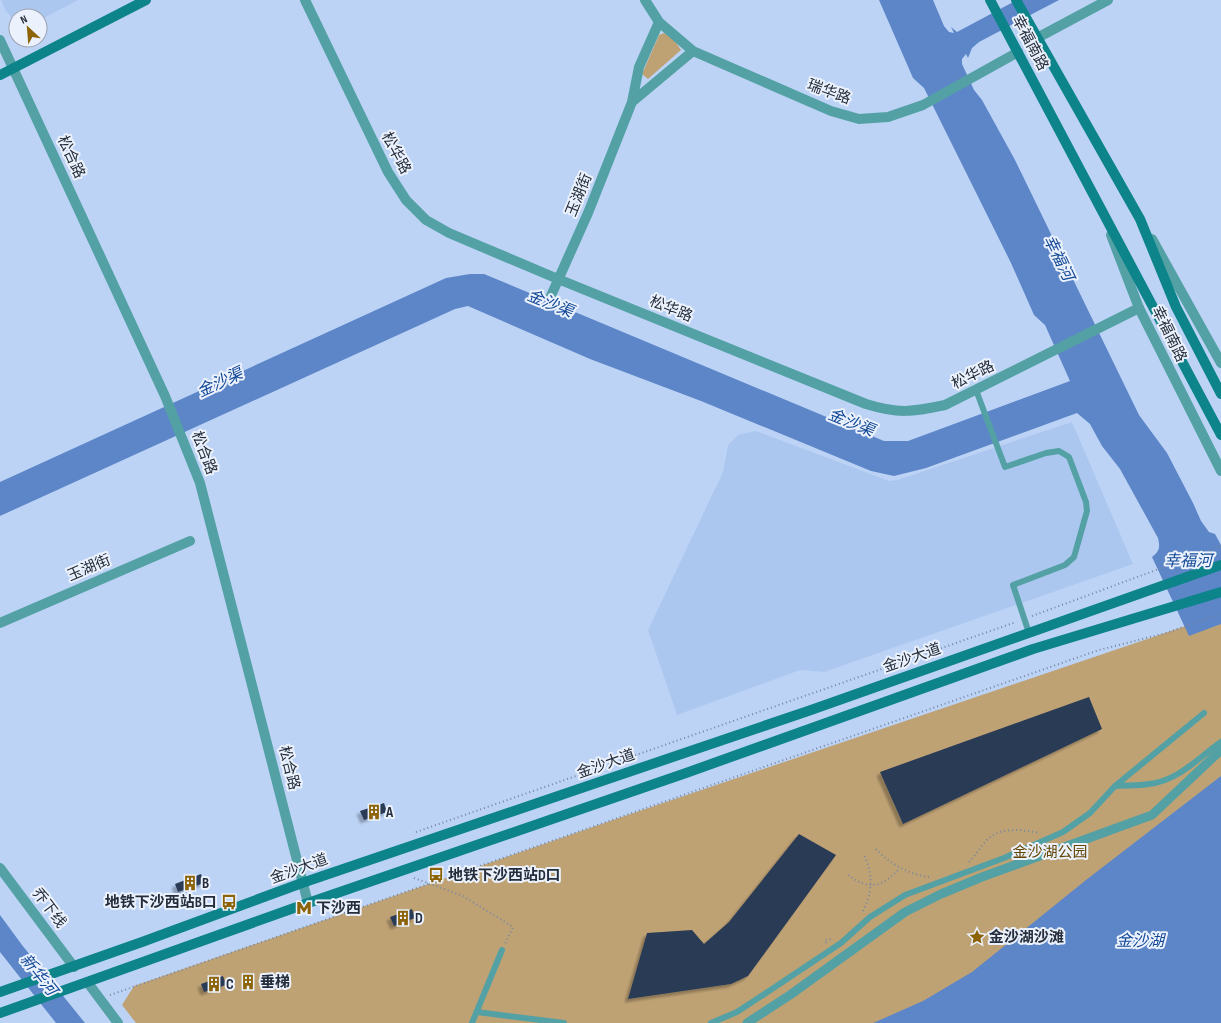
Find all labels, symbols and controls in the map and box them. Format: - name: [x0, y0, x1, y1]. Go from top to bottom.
- north arrow: [8, 8, 48, 48]
- text: N: [18, 12, 29, 27]
- street label: 幸福南路: [1008, 12, 1052, 74]
- street label: 瑞华路: [805, 75, 853, 109]
- street label: 松华路: [377, 129, 415, 177]
- street label: 松合路: [53, 133, 89, 181]
- street label: 玉湖街: [562, 171, 596, 219]
- water label: 幸福河: [1039, 232, 1078, 286]
- water label: 金沙渠: [524, 286, 578, 323]
- street label: 松华路: [647, 292, 695, 326]
- street label: 幸福南路: [1147, 303, 1191, 365]
- street label: 松华路: [949, 357, 997, 393]
- water label: 金沙渠: [194, 363, 248, 402]
- water label: 金沙渠: [825, 405, 879, 442]
- street label: 松合路: [187, 429, 221, 477]
- street label: 玉湖街: [65, 550, 113, 586]
- water label: 幸福河: [1164, 552, 1215, 571]
- street label: 金沙大道: [881, 639, 943, 677]
- street label: 松合路: [274, 744, 304, 792]
- street label: 金沙大道: [575, 745, 637, 783]
- building icon: A: [365, 803, 383, 821]
- place label: A: [385, 803, 394, 822]
- park label: 金沙湖公园: [1012, 843, 1088, 862]
- street label: 金沙大道: [268, 850, 330, 888]
- bus stop icon: 地铁下沙西站D口: [427, 866, 445, 884]
- place label: 地铁下沙西站D口: [448, 866, 561, 885]
- building icon: B: [181, 874, 199, 892]
- place label: B: [202, 874, 209, 893]
- street label: 乔下线: [28, 884, 70, 932]
- place label: 地铁下沙西站B口: [105, 893, 217, 912]
- bus stop icon: 地铁下沙西站B口: [220, 893, 238, 911]
- metro station icon: 下沙西: [295, 899, 313, 917]
- place label: 下沙西: [316, 899, 361, 918]
- building icon: D: [394, 909, 412, 927]
- place label: D: [415, 909, 423, 928]
- place icon: 金沙湖沙滩: [968, 928, 986, 946]
- place label: 金沙湖沙滩: [989, 928, 1064, 947]
- water label: 金沙湖: [1116, 932, 1167, 951]
- water label: 新华河: [16, 950, 62, 1002]
- building icon: 垂梯: [239, 973, 257, 991]
- place label: 垂梯: [260, 973, 290, 992]
- building icon: C: [205, 975, 223, 993]
- place label: C: [226, 975, 234, 994]

